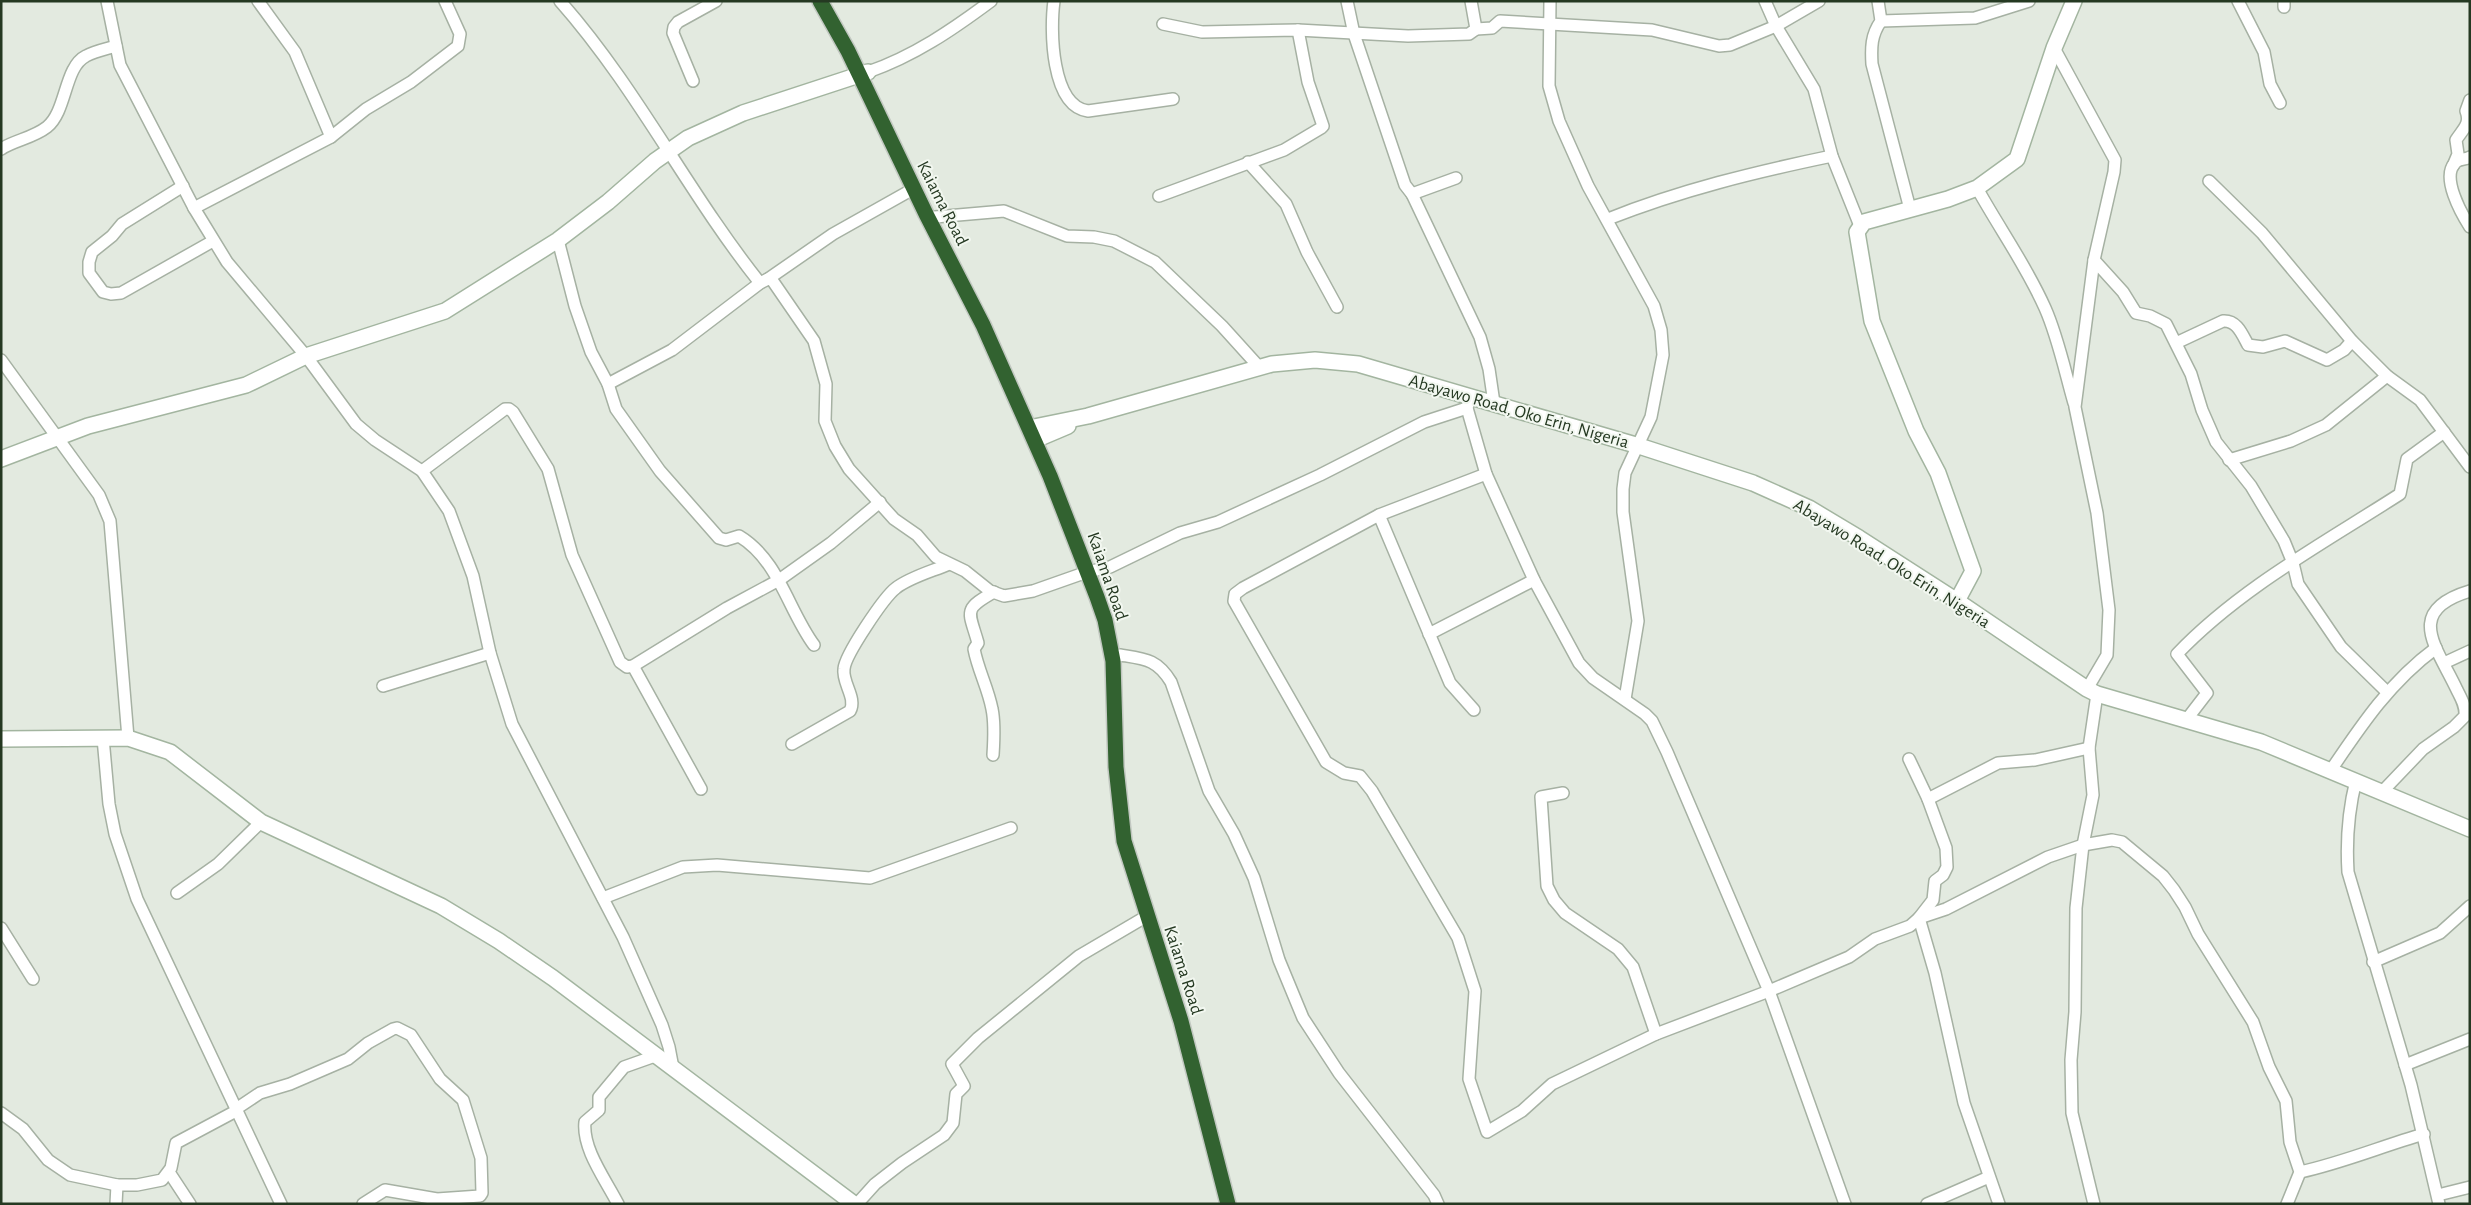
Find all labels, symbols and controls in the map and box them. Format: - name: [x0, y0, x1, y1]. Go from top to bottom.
- street label: Kaiama Road: [913, 158, 971, 249]
- street label: Abayawo Road, Oko Erin, Nigeria: [1407, 372, 1631, 452]
- street label: Abayawo Road, Oko Erin, Nigeria: [1790, 496, 1993, 632]
- street label: Kaiama Road: [1084, 530, 1131, 623]
- street label: Kaiama Road: [1160, 924, 1206, 1017]

